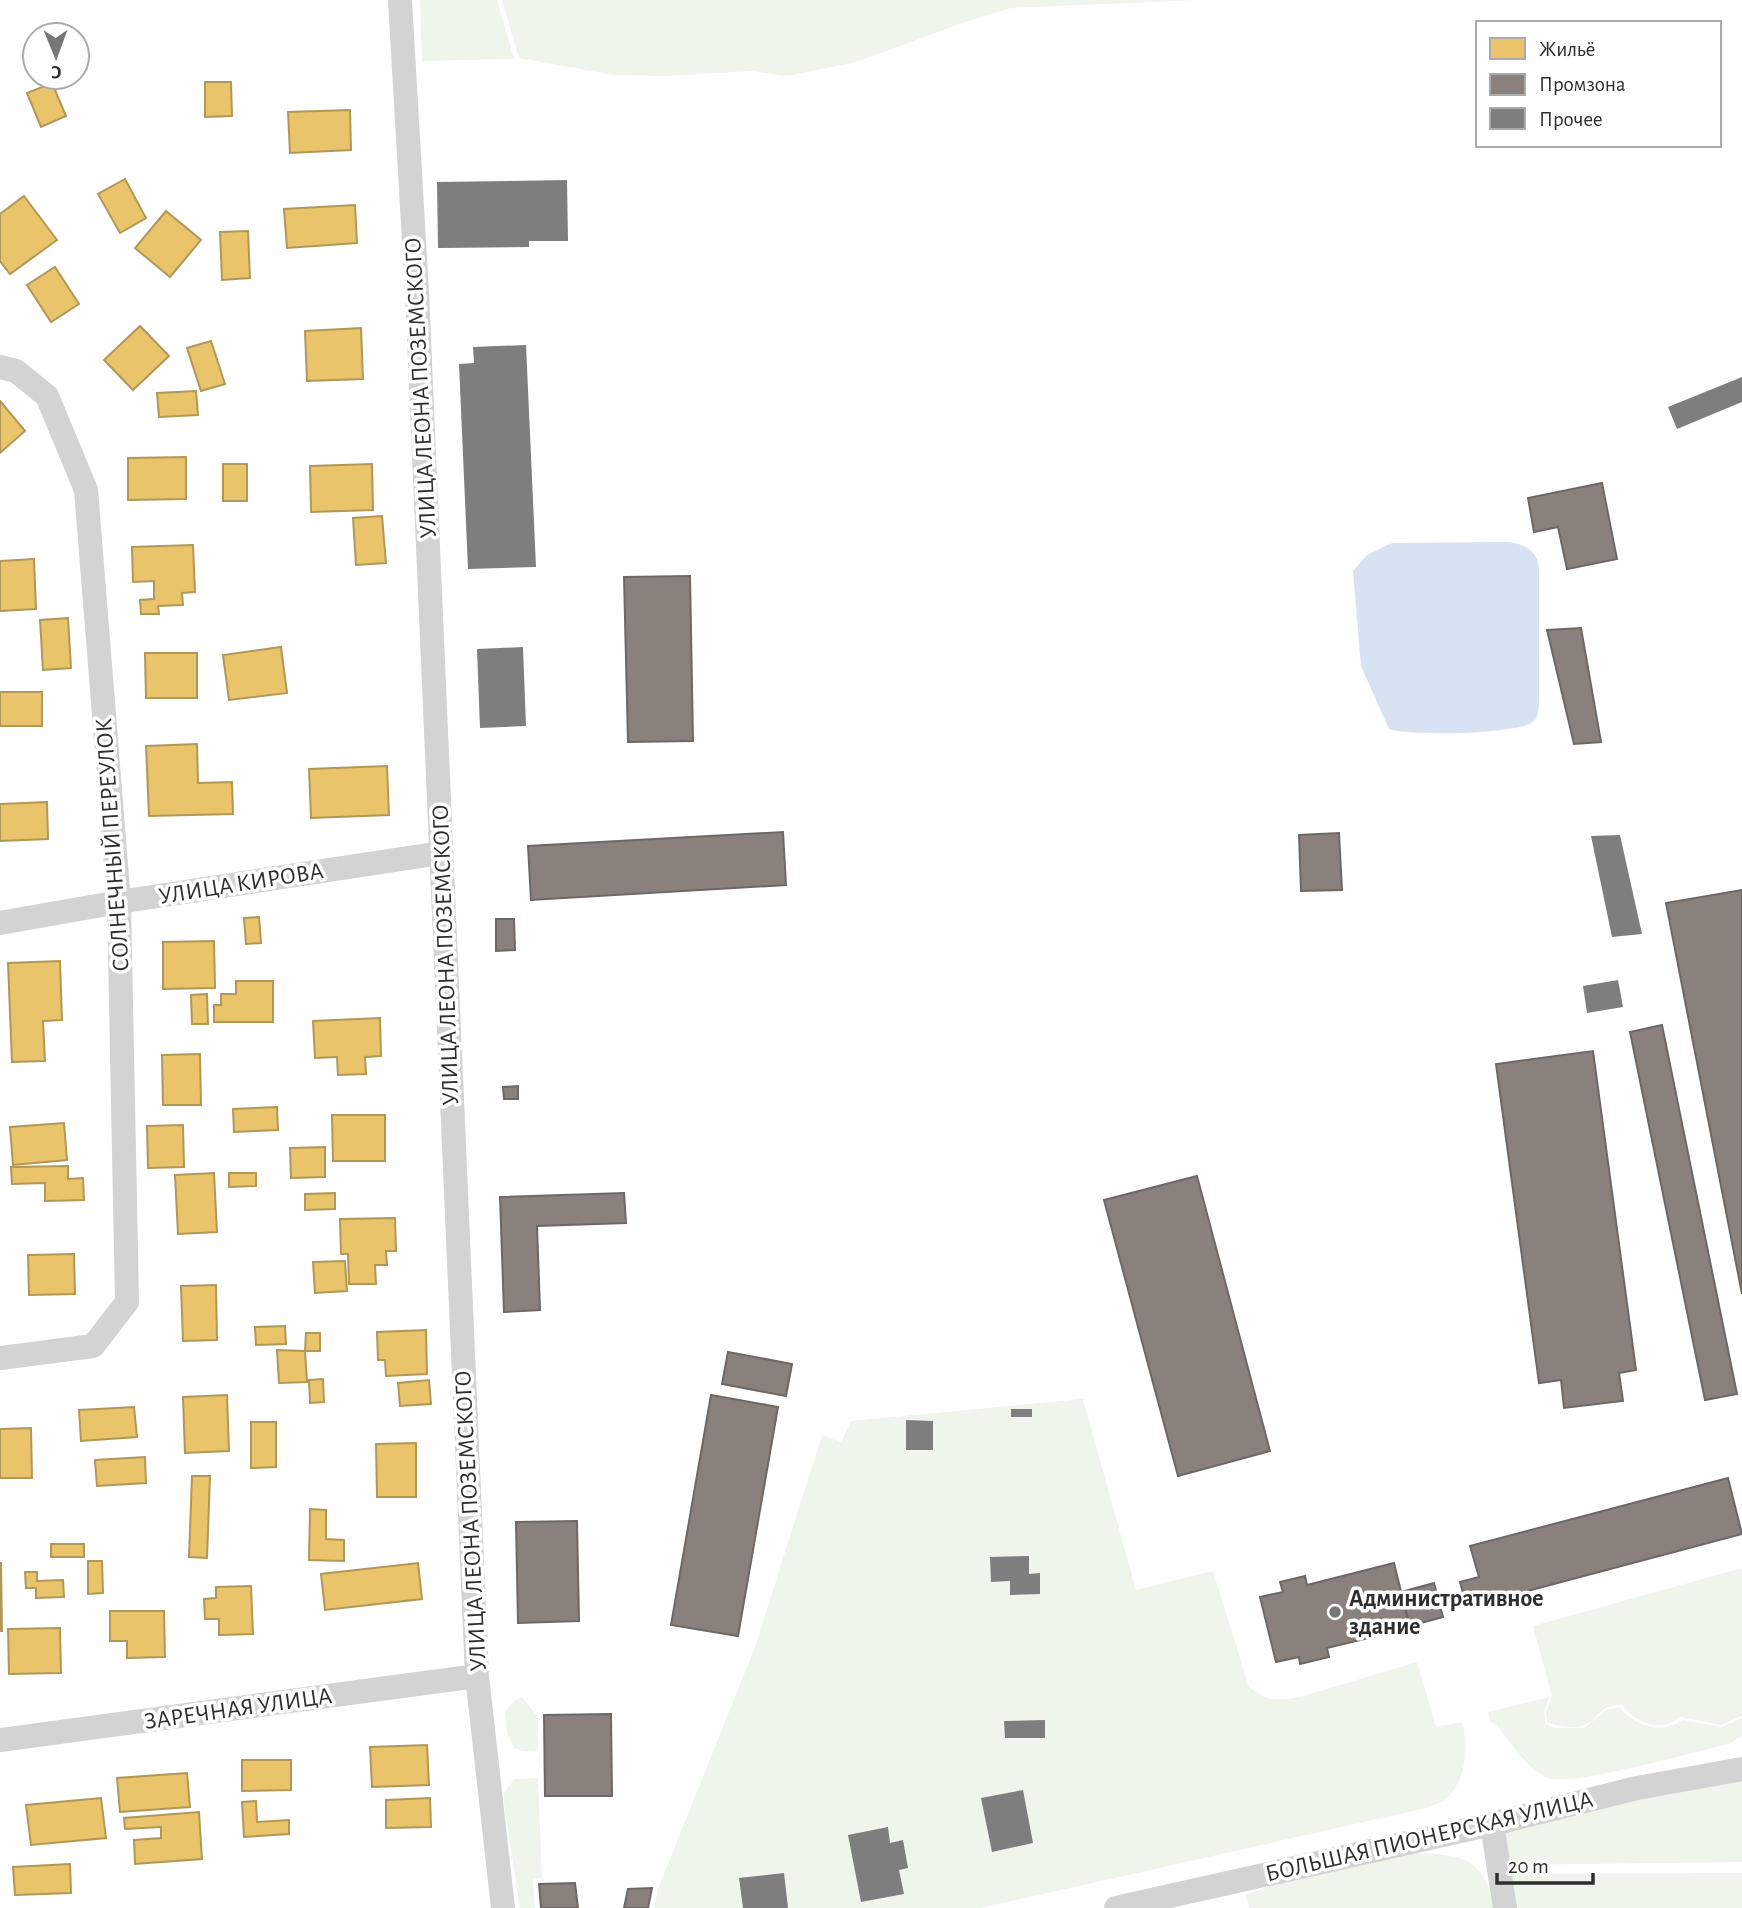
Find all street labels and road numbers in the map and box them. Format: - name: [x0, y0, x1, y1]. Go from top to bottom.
- street label: УЛИЦА ЛЕОНА ПОЗЕМСКОГО: [401, 237, 441, 539]
- street label: СОЛНЕЧНЫЙ ПЕРЕУЛОК: [92, 717, 134, 972]
- street label: УЛИЦА ЛЕОНА ПОЗЕМСКОГО: [429, 804, 463, 1106]
- street label: УЛИЦА КИРОВА: [157, 859, 325, 909]
- street label: УЛИЦА ЛЕОНА ПОЗЕМСКОГО: [451, 1370, 491, 1672]
- street label: ЗАРЕЧНАЯ УЛИЦА: [143, 1684, 333, 1734]
- street label: БОЛЬШАЯ ПИОНЕРСКАЯ УЛИЦА: [1263, 1788, 1595, 1886]

